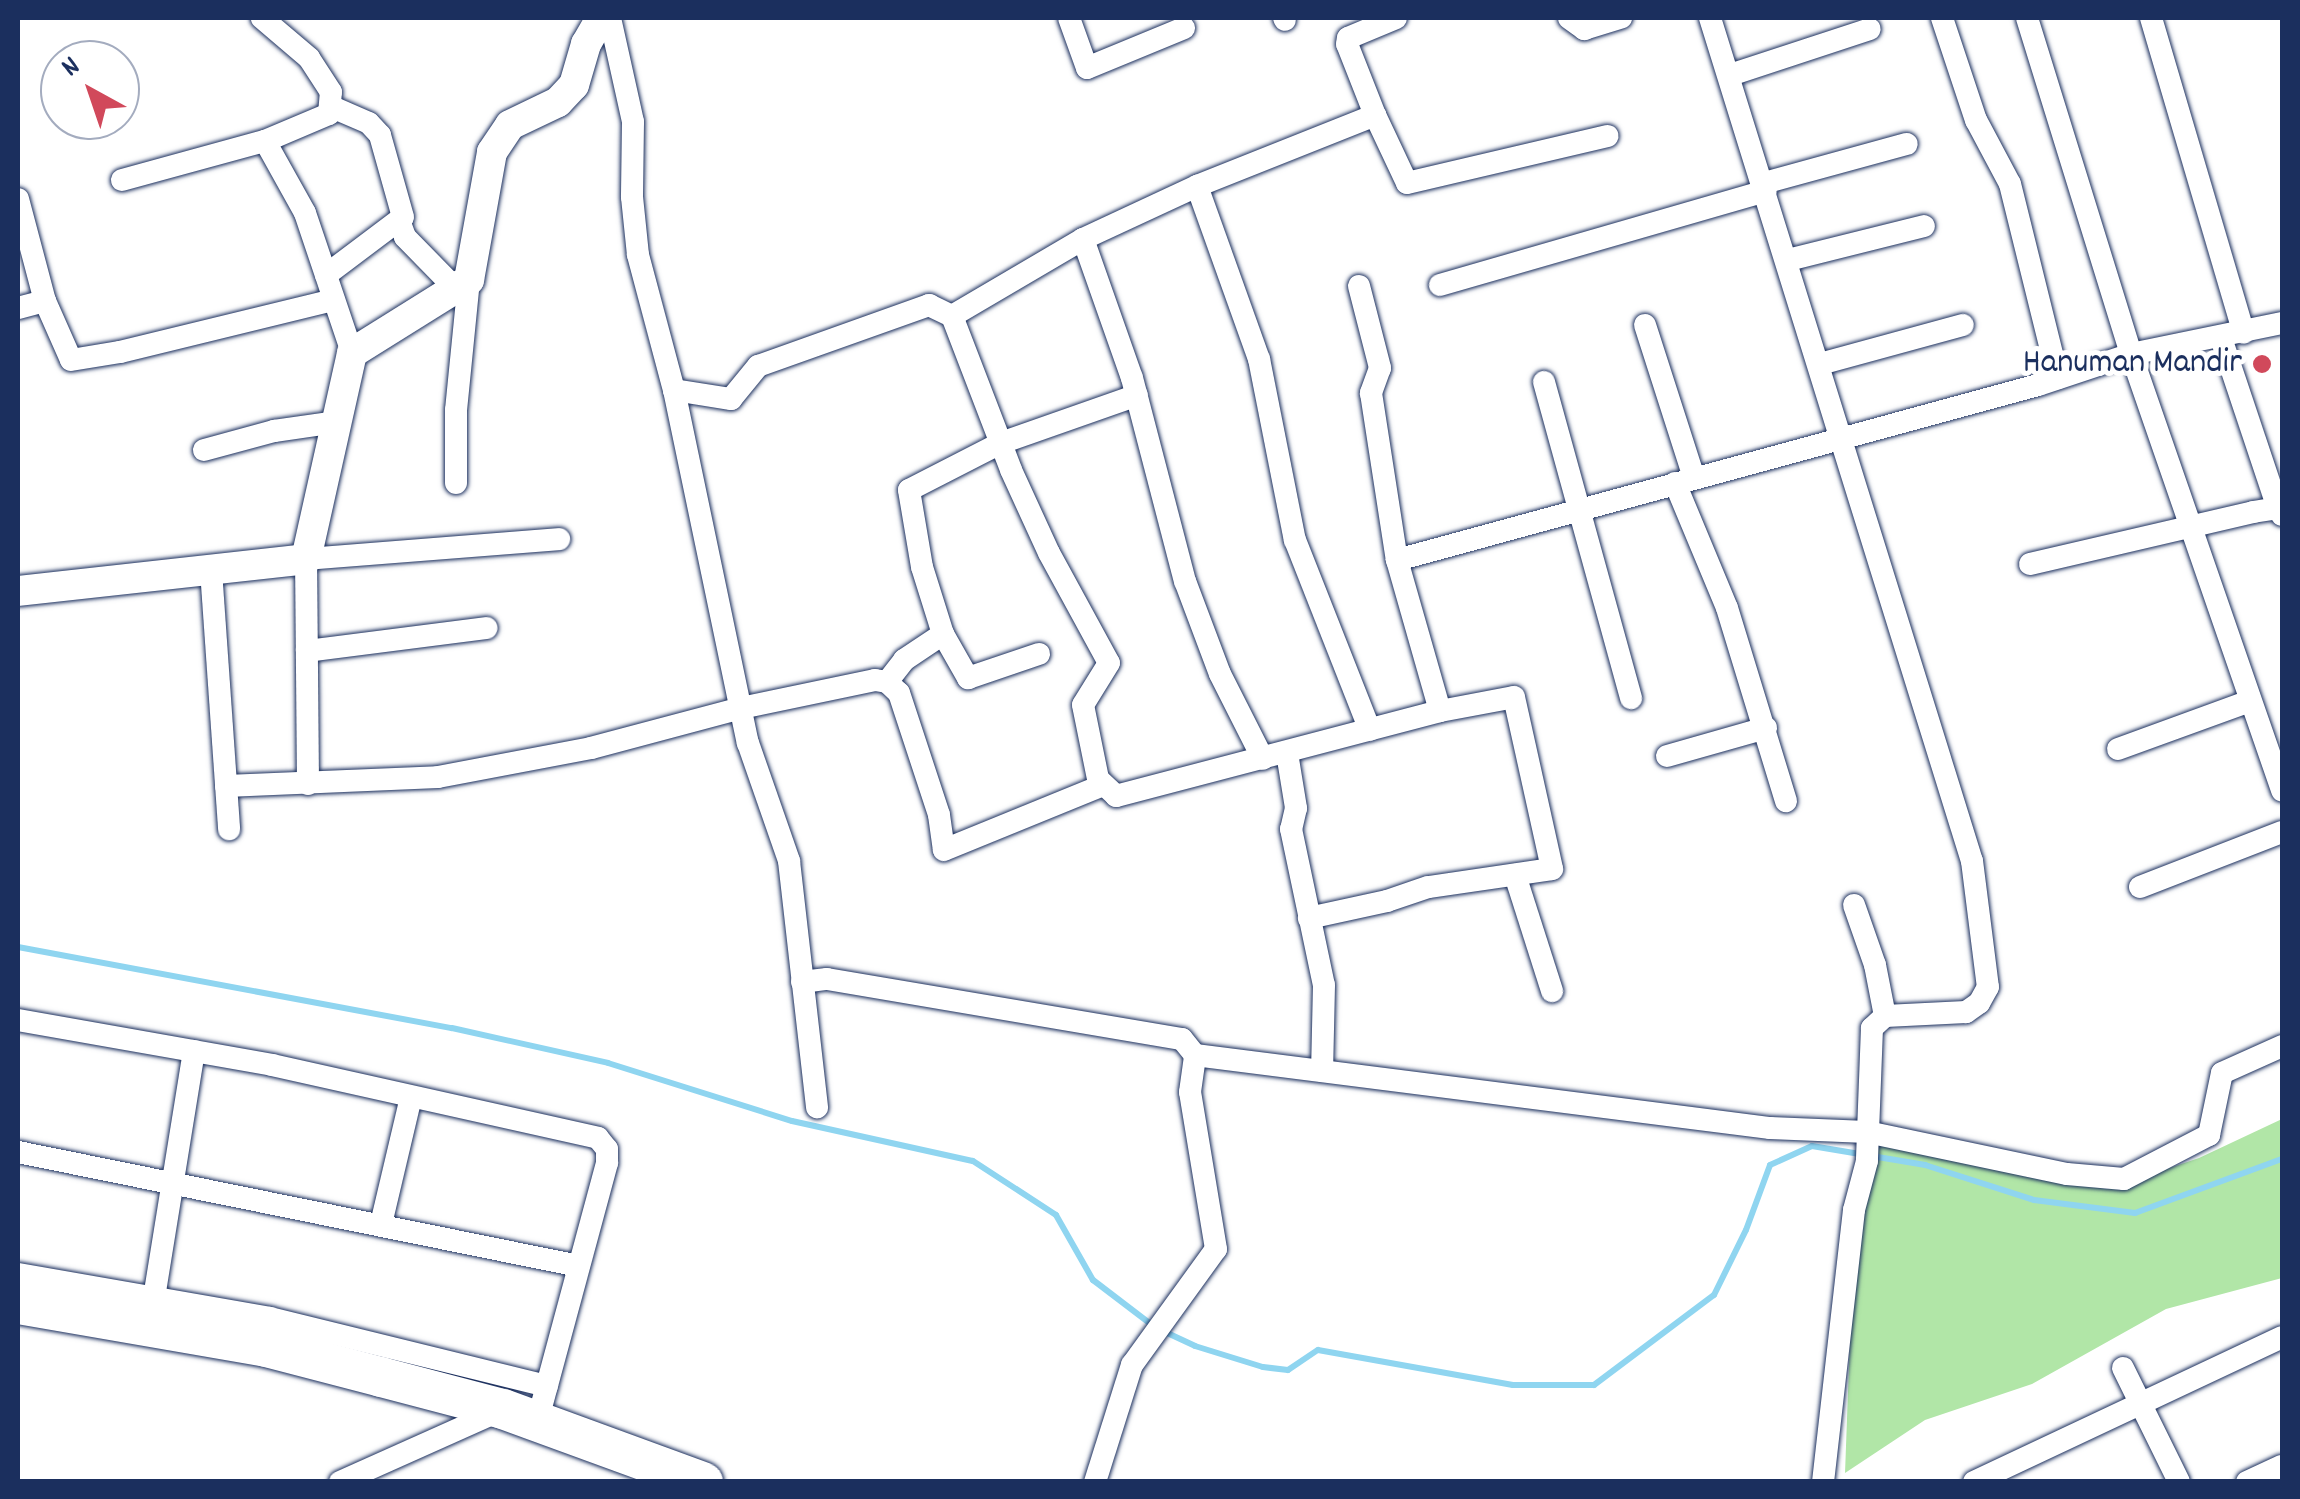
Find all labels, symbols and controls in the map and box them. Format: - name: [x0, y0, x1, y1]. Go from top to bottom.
- north arrow: [40, 40, 140, 140]
- text: N: [54, 49, 90, 88]
- place label: Hanuman Mandir: [2023, 343, 2242, 385]
- marker: Hanuman Mandir: [2251, 353, 2273, 375]

